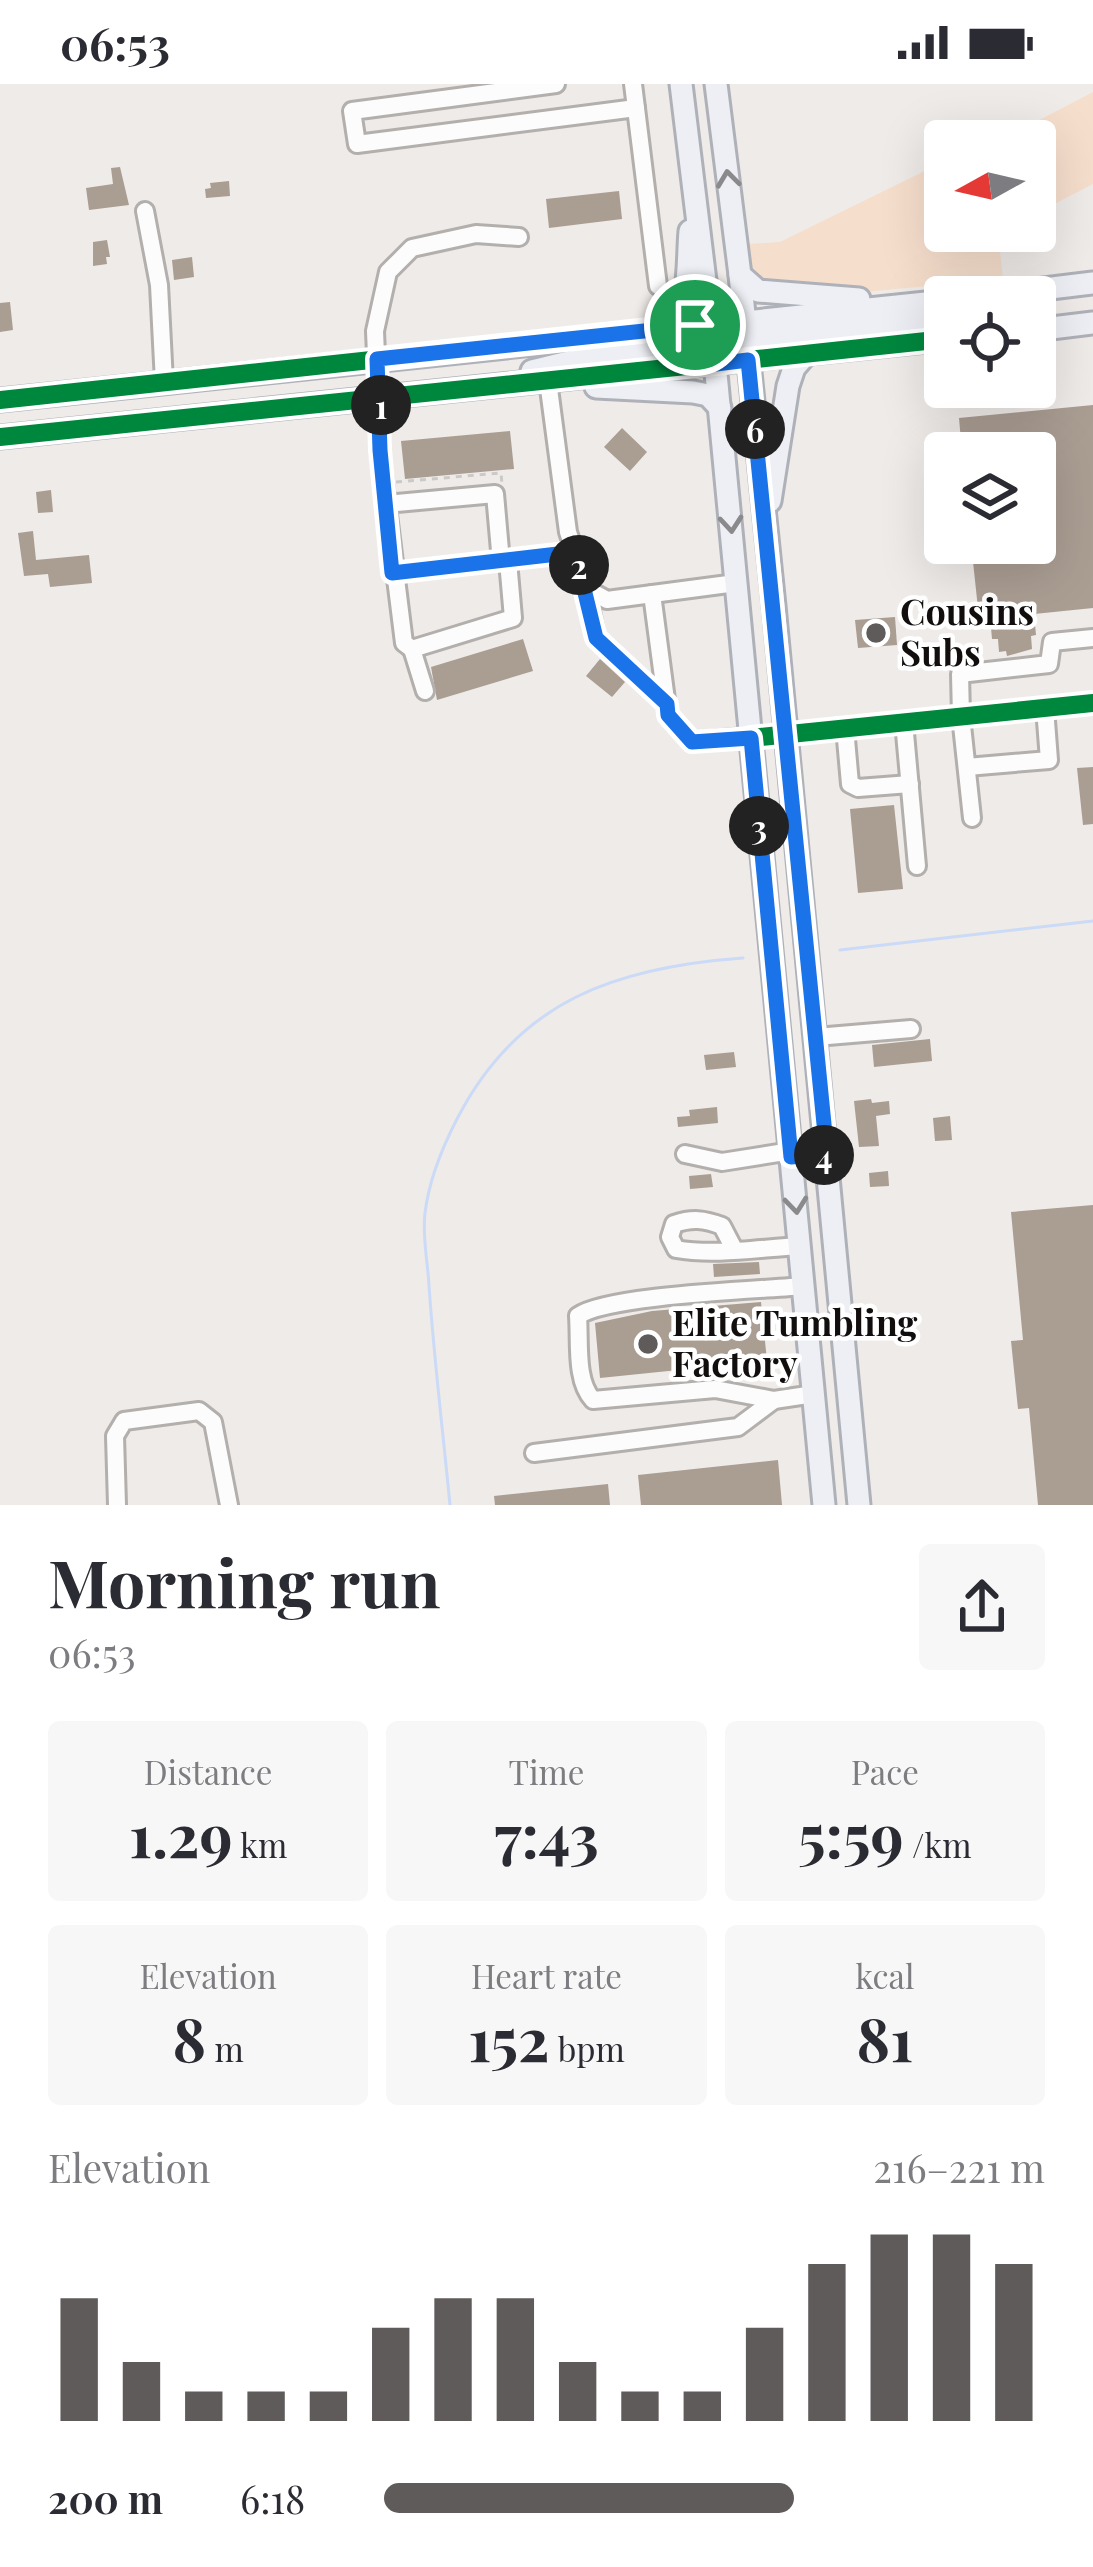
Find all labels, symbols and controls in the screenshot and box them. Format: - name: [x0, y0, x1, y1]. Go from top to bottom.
- text: 06:53: [60, 12, 170, 72]
- north arrow: [924, 120, 1056, 252]
- map controls: [924, 120, 1056, 564]
- one-way arrow: [716, 169, 742, 189]
- pin: [644, 274, 746, 376]
- button: locate: [924, 276, 1056, 408]
- icon: arrive: [662, 292, 728, 358]
- pin: 1: [351, 375, 411, 435]
- text: 1: [375, 383, 387, 427]
- pin: 6: [725, 399, 785, 459]
- text: 6: [746, 407, 764, 451]
- button: layers: [924, 432, 1056, 564]
- one-way arrow: [718, 515, 743, 534]
- pin: 2: [549, 535, 609, 595]
- text: 2: [570, 543, 588, 587]
- place label: Cousins Subs: [900, 586, 1034, 675]
- marker: Cousins Subs: [863, 620, 889, 646]
- pin: 3: [729, 796, 789, 856]
- text: 3: [751, 804, 767, 848]
- pin: 4: [794, 1125, 854, 1185]
- text: 4: [815, 1133, 833, 1177]
- one-way arrow: [783, 1196, 808, 1215]
- place label: Elite Tumbling Factory: [672, 1297, 918, 1386]
- marker: Elite Tumbling Factory: [635, 1331, 661, 1357]
- text: Morning run: [48, 1537, 441, 1625]
- button: share: [919, 1544, 1045, 1670]
- text: 06:53: [48, 1626, 136, 1678]
- text: Distance: [144, 1749, 273, 1793]
- text: Time: [508, 1749, 585, 1793]
- text: Pace: [851, 1749, 919, 1793]
- text: 1.29: [129, 1793, 233, 1873]
- text: 7:43: [494, 1793, 599, 1873]
- text: 5:59: [798, 1793, 904, 1873]
- text: km: [233, 1822, 287, 1866]
- text: /km: [904, 1822, 972, 1866]
- text: Elevation: [140, 1953, 277, 1997]
- text: Heart rate: [471, 1953, 622, 1997]
- text: kcal: [855, 1953, 914, 1997]
- text: 8: [173, 1997, 206, 2077]
- text: 152: [468, 1997, 549, 2077]
- text: 81: [857, 1997, 913, 2077]
- text: m: [206, 2026, 244, 2070]
- text: bpm: [549, 2026, 625, 2070]
- text: Elevation: [48, 2141, 210, 2193]
- text: 216–221 m: [873, 2141, 1045, 2193]
- text: 200 m: [48, 2472, 163, 2524]
- text: 6:18: [240, 2472, 305, 2524]

